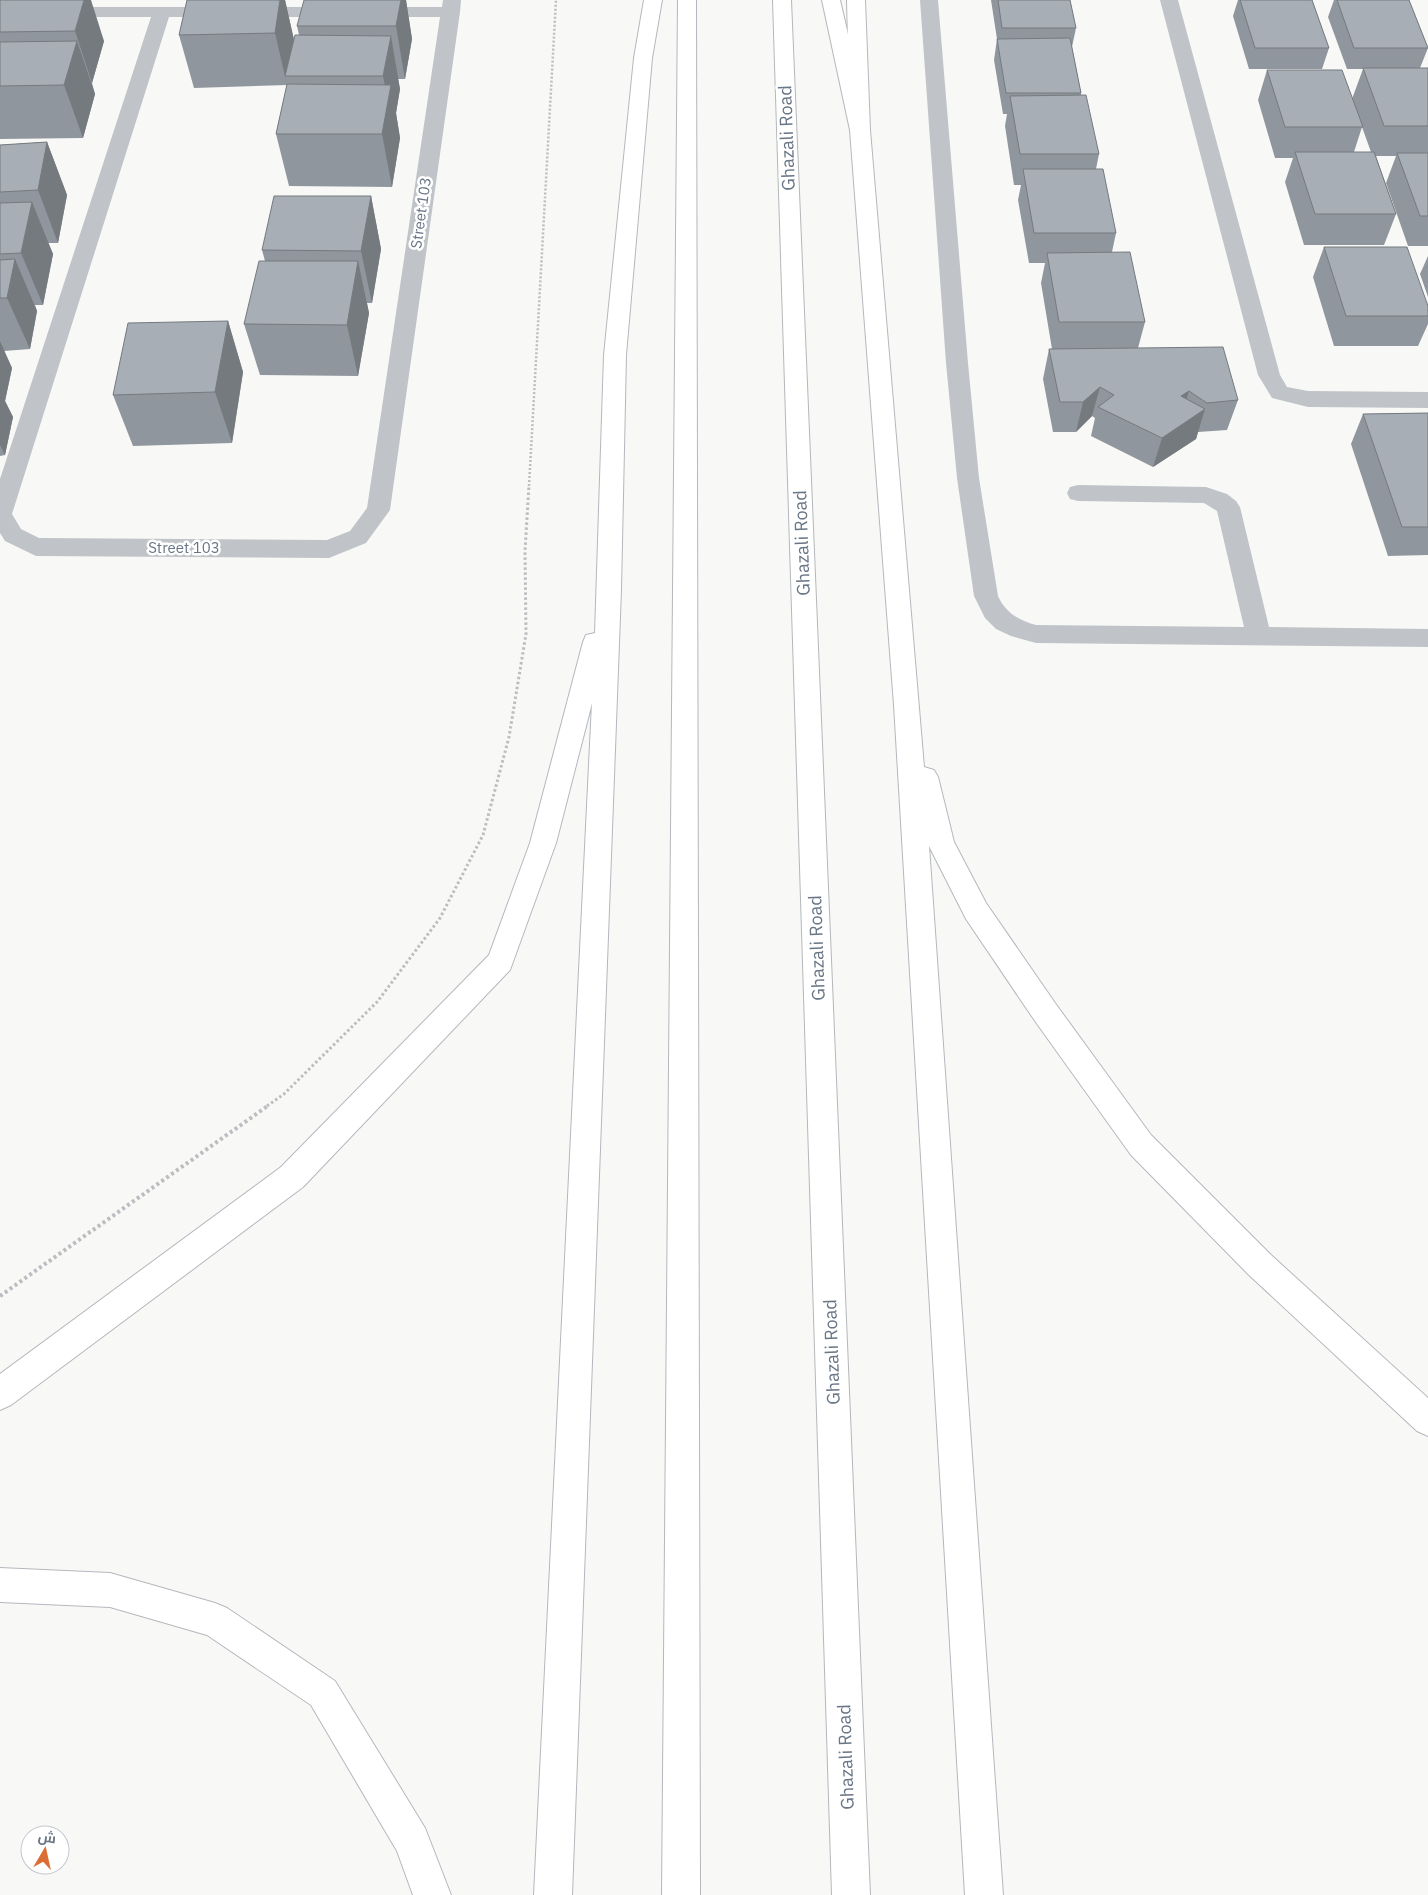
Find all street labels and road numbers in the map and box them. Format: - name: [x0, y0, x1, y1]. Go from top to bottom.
- street label: Ghazali Road: [773, 85, 800, 191]
- street label: Street 103: [406, 176, 435, 250]
- street label: Ghazali Road: [788, 490, 815, 596]
- street label: Street 103: [148, 538, 220, 557]
- street label: Ghazali Road: [803, 895, 830, 1001]
- street label: Ghazali Road: [818, 1299, 845, 1405]
- street label: Ghazali Road: [832, 1704, 859, 1810]

